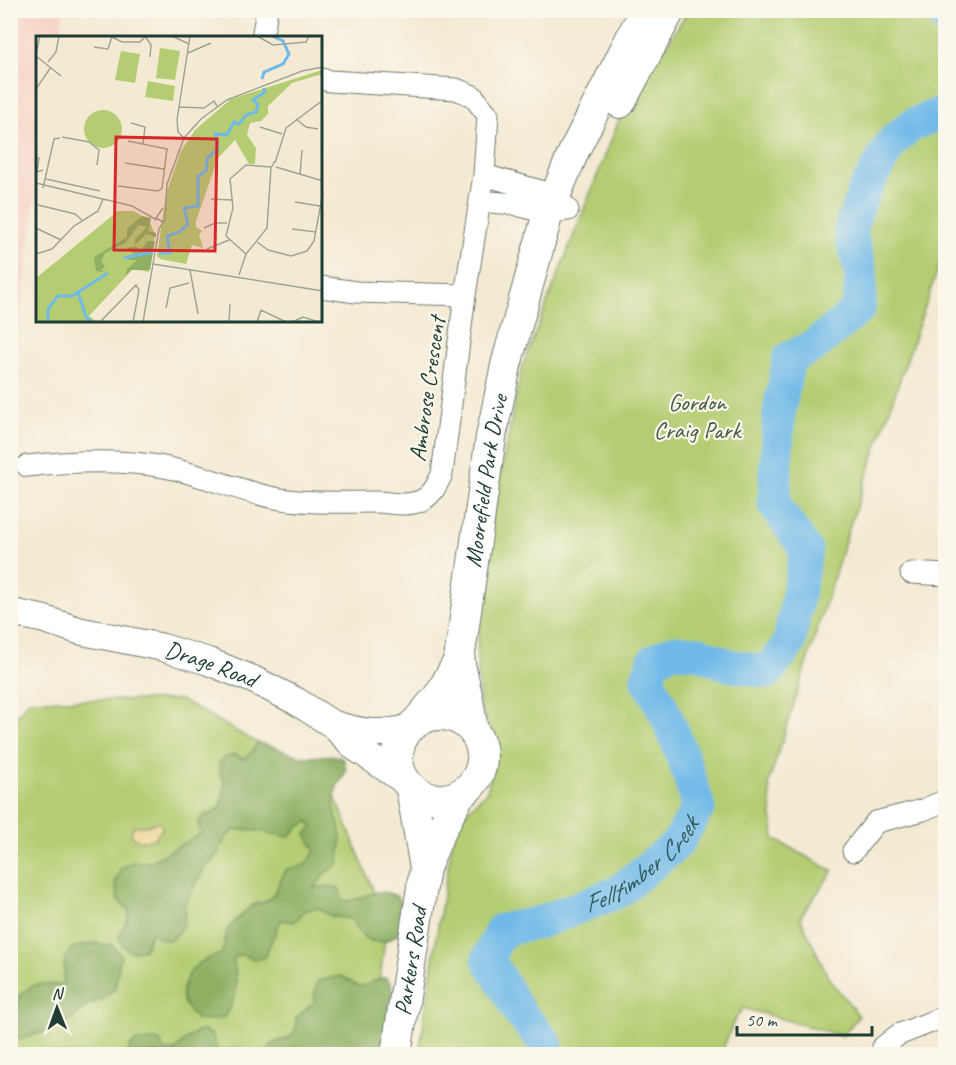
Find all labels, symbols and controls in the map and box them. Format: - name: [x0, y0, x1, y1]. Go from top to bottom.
- inset map: [36, 36, 322, 322]
- street label: Ambrose Crescent: [402, 312, 452, 463]
- park label: Gordon Craig Park: [654, 387, 742, 445]
- street label: Moorefield Park Drive: [457, 390, 515, 569]
- street label: Drage Road: [161, 634, 265, 696]
- water label: Felltimber Creek: [579, 807, 709, 921]
- street label: Parkers Road: [387, 901, 434, 1018]
- north arrow: [27, 978, 87, 1038]
- text: N: [52, 984, 65, 1004]
- scale bar: [737, 999, 872, 1037]
- text: 50 m: [746, 1009, 779, 1031]

